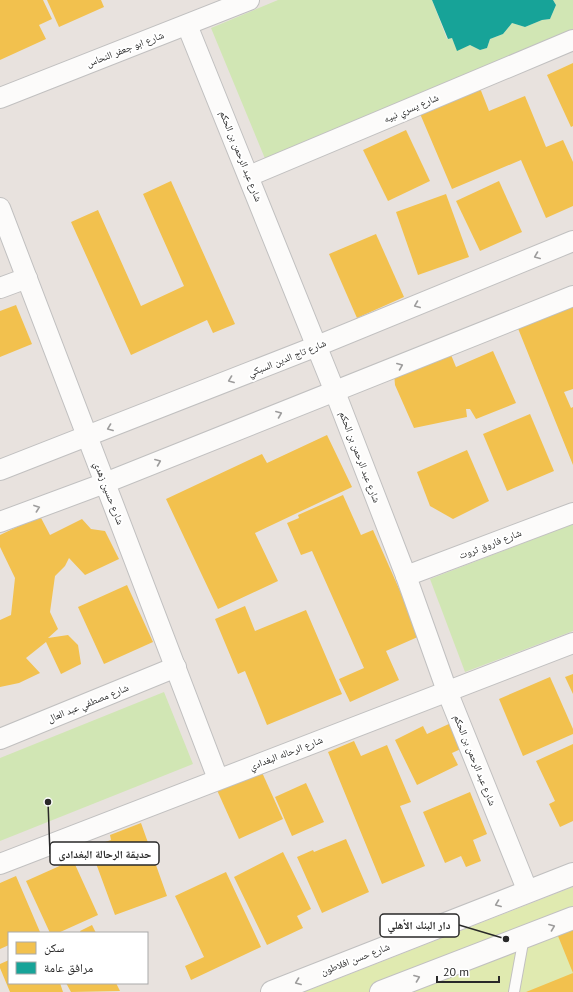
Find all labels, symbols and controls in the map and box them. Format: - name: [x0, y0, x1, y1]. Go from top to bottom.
- street label: شارع ابو جعفر النحاس: [84, 28, 166, 70]
- street label: شارع يسري نبيه: [382, 90, 441, 127]
- street label: شارع عبد الرحمن بن الحكم: [216, 109, 265, 204]
- one-way arrow: [533, 251, 541, 259]
- one-way arrow: [413, 301, 420, 309]
- street label: شارع تاج الدين السبكي: [246, 336, 329, 381]
- one-way arrow: [396, 362, 403, 370]
- one-way arrow: [228, 375, 236, 383]
- street label: شارع عبد الرحمن بن الحكم: [336, 409, 384, 505]
- one-way arrow: [275, 410, 282, 418]
- one-way arrow: [107, 423, 114, 431]
- one-way arrow: [155, 458, 162, 466]
- street label: شارع حسين زهدي: [90, 460, 127, 527]
- one-way arrow: [33, 504, 40, 513]
- street label: شارع فاروق ثروت: [457, 526, 524, 562]
- street label: شارع مصطفي عبد العال: [46, 681, 131, 727]
- street label: شارع عبد الرحمن بن الحكم: [450, 713, 499, 808]
- street label: شارع الرحاله البغدادي: [248, 733, 325, 774]
- callout: حديقة الرحالة البغدادى: [50, 842, 159, 865]
- text: حديقة الرحالة البغدادى: [58, 847, 152, 862]
- one-way arrow: [494, 899, 501, 907]
- callout: دار البنك الأهلي: [380, 914, 459, 937]
- text: دار البنك الأهلي: [388, 918, 451, 934]
- one-way arrow: [548, 923, 555, 931]
- legend: [8, 932, 148, 984]
- text: سكن: [44, 940, 65, 955]
- street label: شارع حسن افلاطون: [319, 940, 392, 978]
- scale bar: [437, 958, 499, 984]
- text: مرافق عامة: [44, 960, 93, 975]
- text: 20 m: [443, 964, 469, 979]
- one-way arrow: [413, 975, 420, 983]
- one-way arrow: [295, 977, 302, 985]

